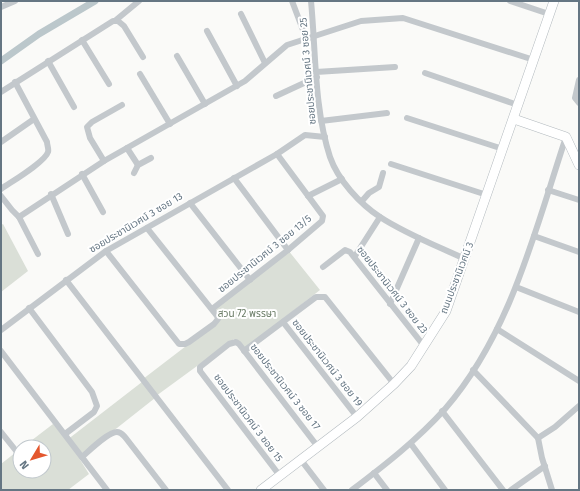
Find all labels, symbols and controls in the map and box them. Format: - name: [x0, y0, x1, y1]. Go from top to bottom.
- street label: ซอยประชานิเวศน์ 3 ซอย 25: [297, 17, 319, 125]
- street label: ซอยประชานิเวศน์ 3 ซอย 13: [87, 190, 185, 256]
- street label: ซอยประชานิเวศน์ 3 ซอย 13/5: [216, 213, 314, 295]
- street label: ถนนประชานิเวศน์ 3: [438, 240, 476, 316]
- street label: ซอยประชานิเวศน์ 3 ซอย 23: [354, 244, 430, 336]
- park label: สวน 72 พรรษา: [218, 308, 276, 320]
- street label: ซอยประชานิเวศน์ 3 ซอย 19: [289, 317, 365, 409]
- street label: ซอยประชานิเวศน์ 3 ซอย 17: [248, 341, 323, 433]
- street label: ซอยประชานิเวศน์ 3 ซอย 15: [211, 372, 285, 464]
- north arrow: [12, 439, 52, 479]
- text: N: [17, 458, 32, 472]

